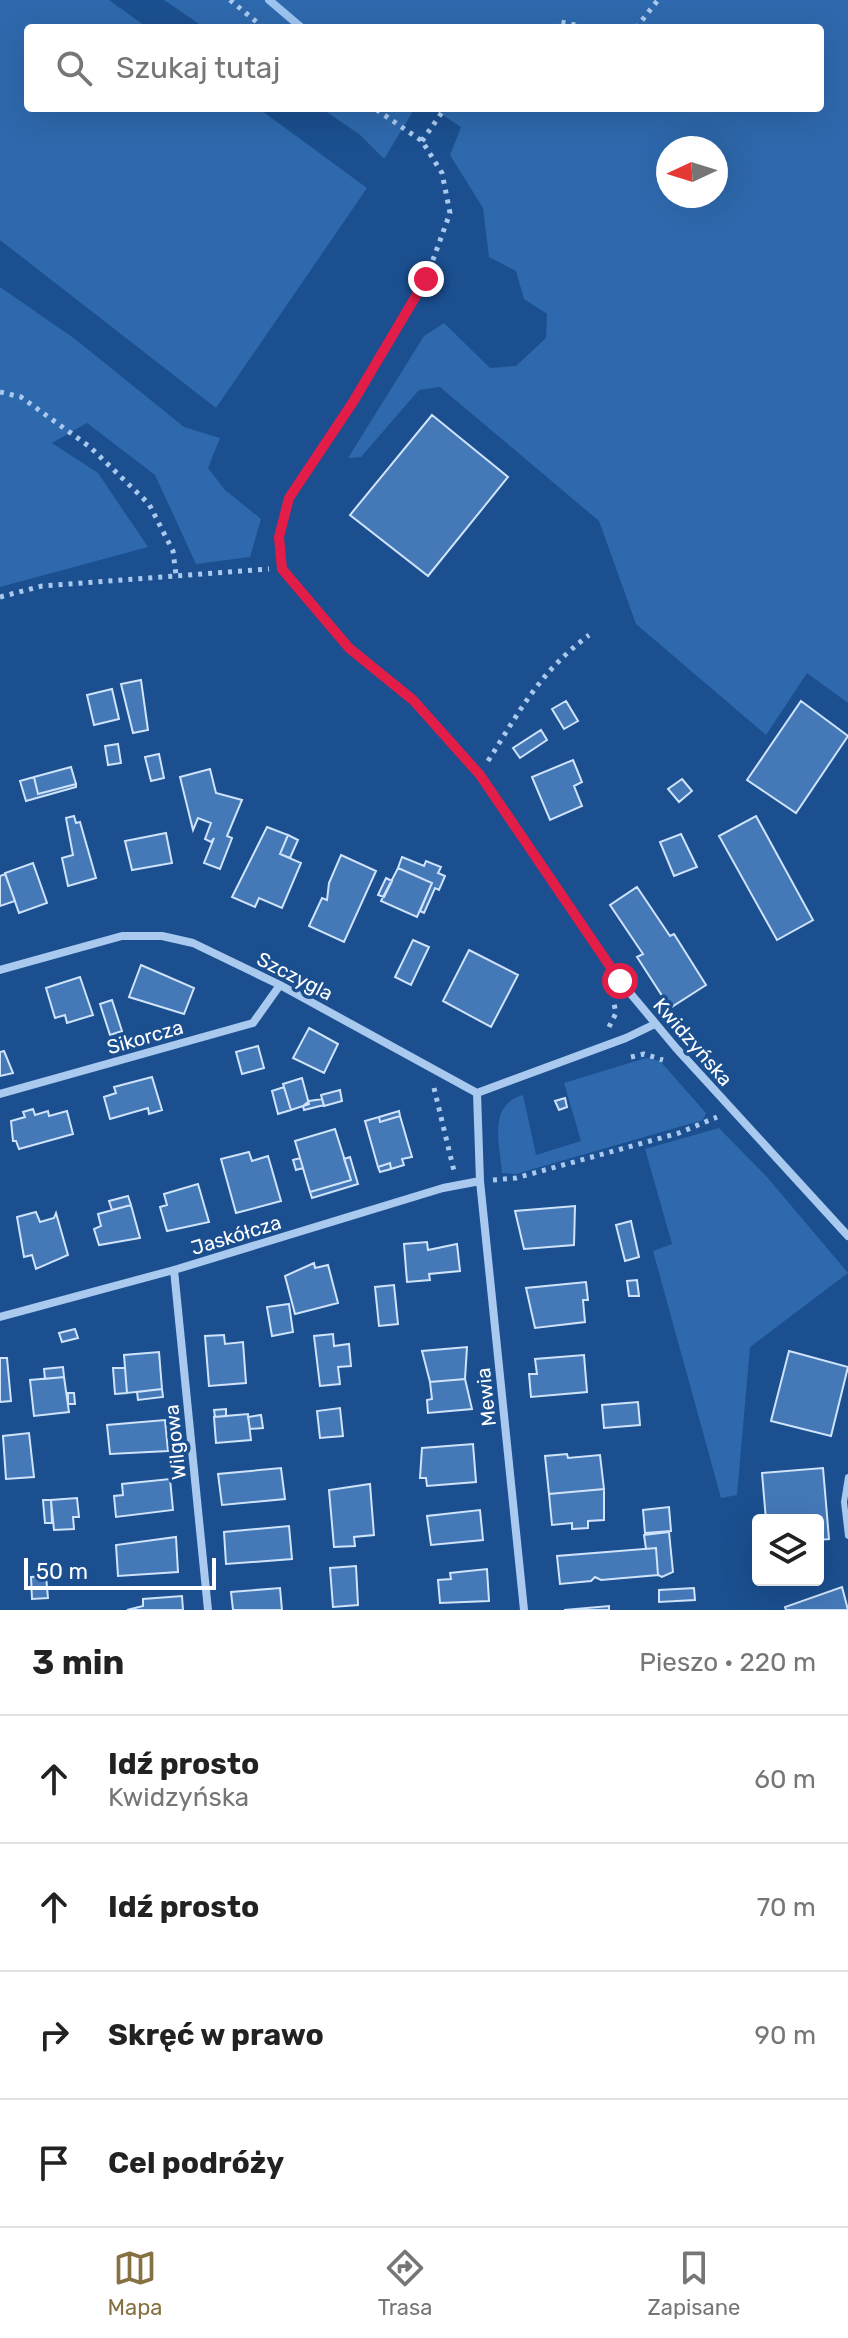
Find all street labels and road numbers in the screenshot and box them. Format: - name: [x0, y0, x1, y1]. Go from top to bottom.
- street label: Szczygla: [253, 947, 337, 1005]
- street label: Kwidzyńska: [648, 993, 738, 1091]
- street label: Sikorcza: [104, 1015, 186, 1059]
- street label: Jaskółcza: [188, 1210, 284, 1260]
- street label: Mewia: [471, 1367, 501, 1427]
- street label: Wilgowa: [159, 1403, 191, 1481]

